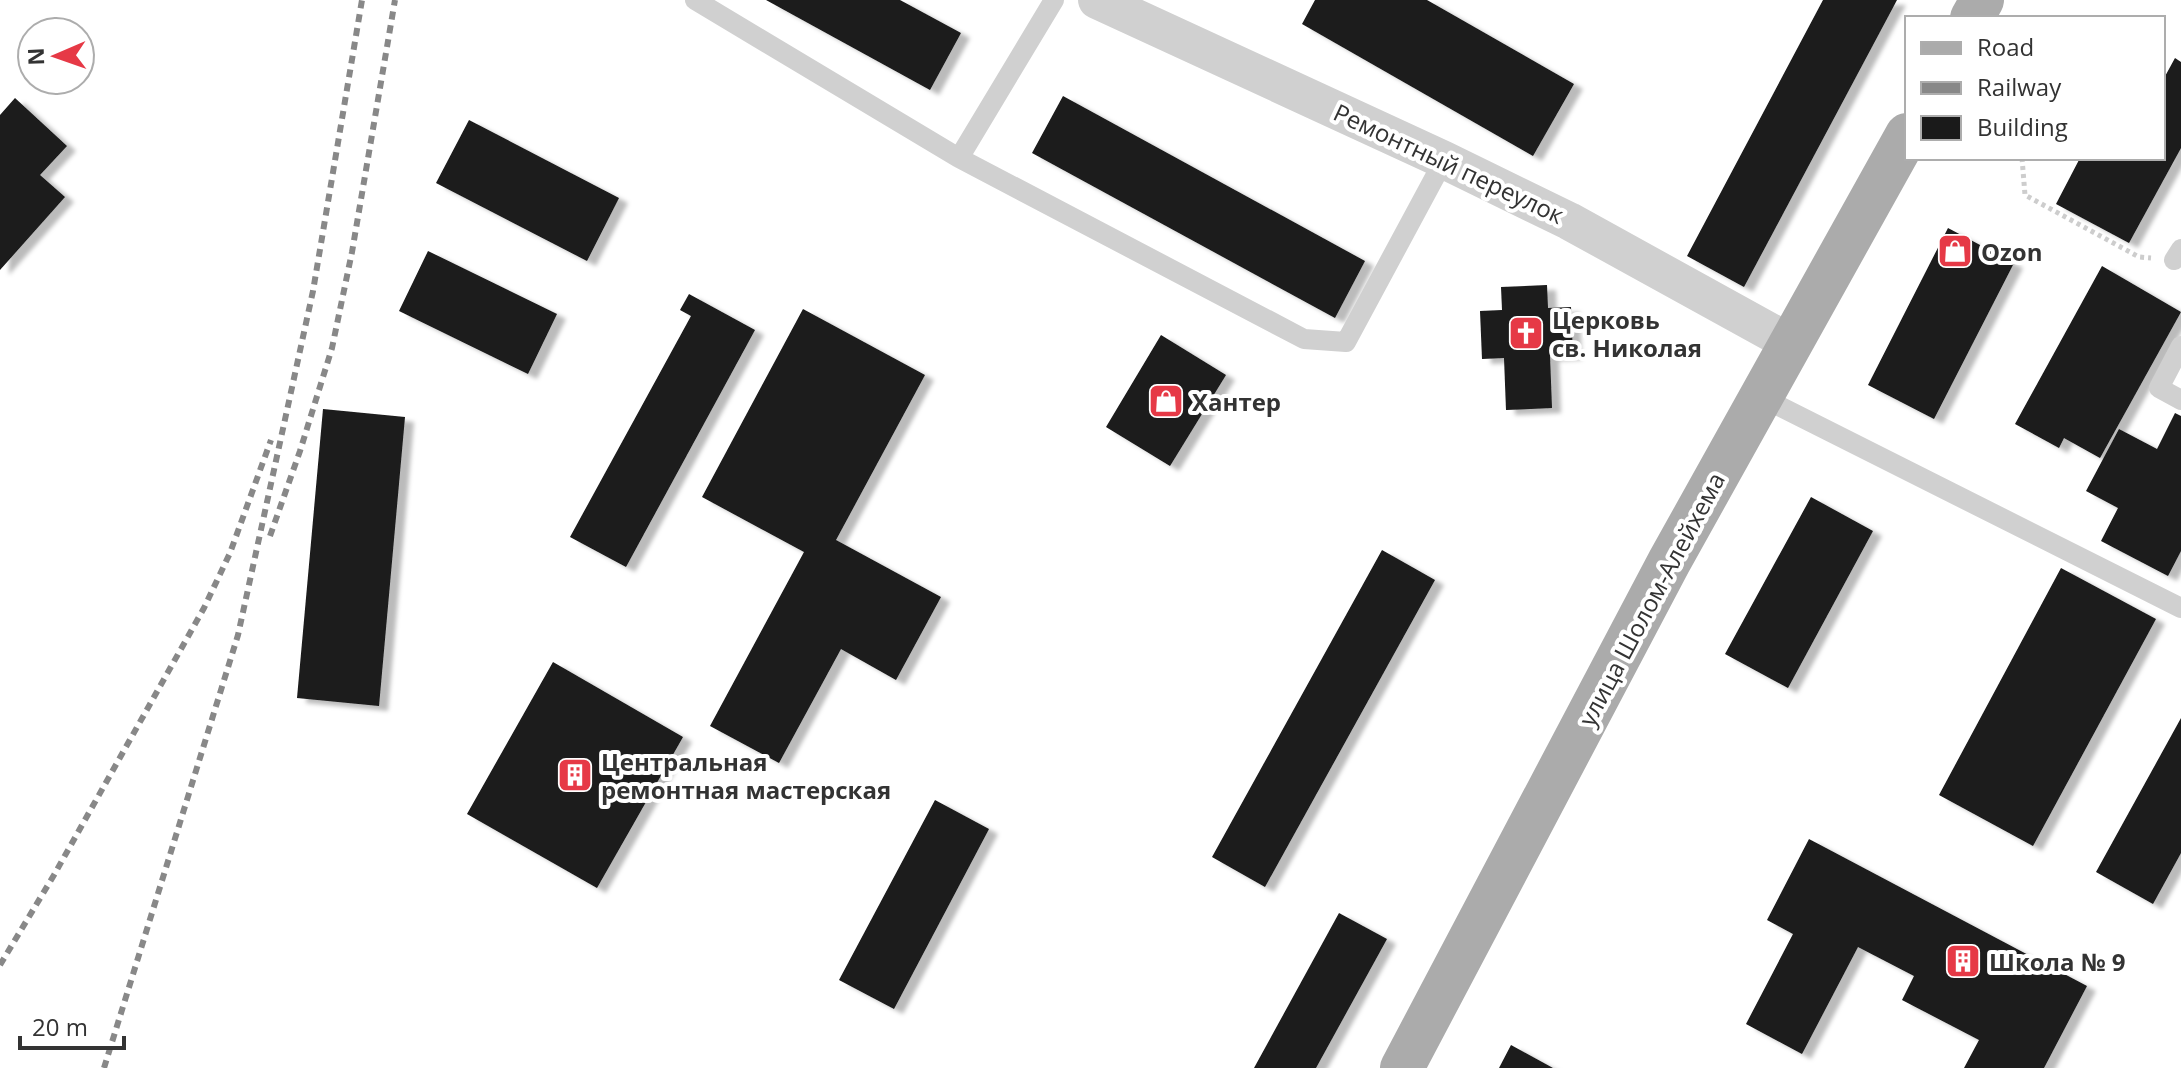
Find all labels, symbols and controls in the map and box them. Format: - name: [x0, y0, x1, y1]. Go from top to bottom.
- north arrow: [16, 16, 96, 96]
- legend: [1905, 16, 2165, 160]
- text: Road: [1977, 30, 2034, 63]
- text: N: [20, 47, 50, 66]
- text: Railway: [1977, 70, 2062, 103]
- street label: Ремонтный переулок: [1328, 95, 1570, 231]
- text: Building: [1977, 110, 2068, 143]
- shop icon: Ozon: [1936, 232, 1974, 270]
- place label: Ozon: [1981, 235, 2042, 268]
- place label: Церковь св. Николая: [1552, 303, 1702, 364]
- church icon: Церковь св. Николая: [1507, 314, 1545, 352]
- shop icon: Хантер: [1147, 382, 1185, 420]
- place label: Хантер: [1192, 385, 1281, 418]
- street label: улица Шолом-Алейхема: [1570, 466, 1732, 732]
- place label: Центральная ремонтная мастерская: [601, 745, 891, 806]
- building icon: Центральная ремонтная мастерская: [556, 756, 594, 794]
- building icon: Школа № 9: [1944, 942, 1982, 980]
- place label: Школа № 9: [1989, 945, 2125, 978]
- scale bar: [20, 1000, 124, 1050]
- text: 20 m: [32, 1010, 88, 1043]

